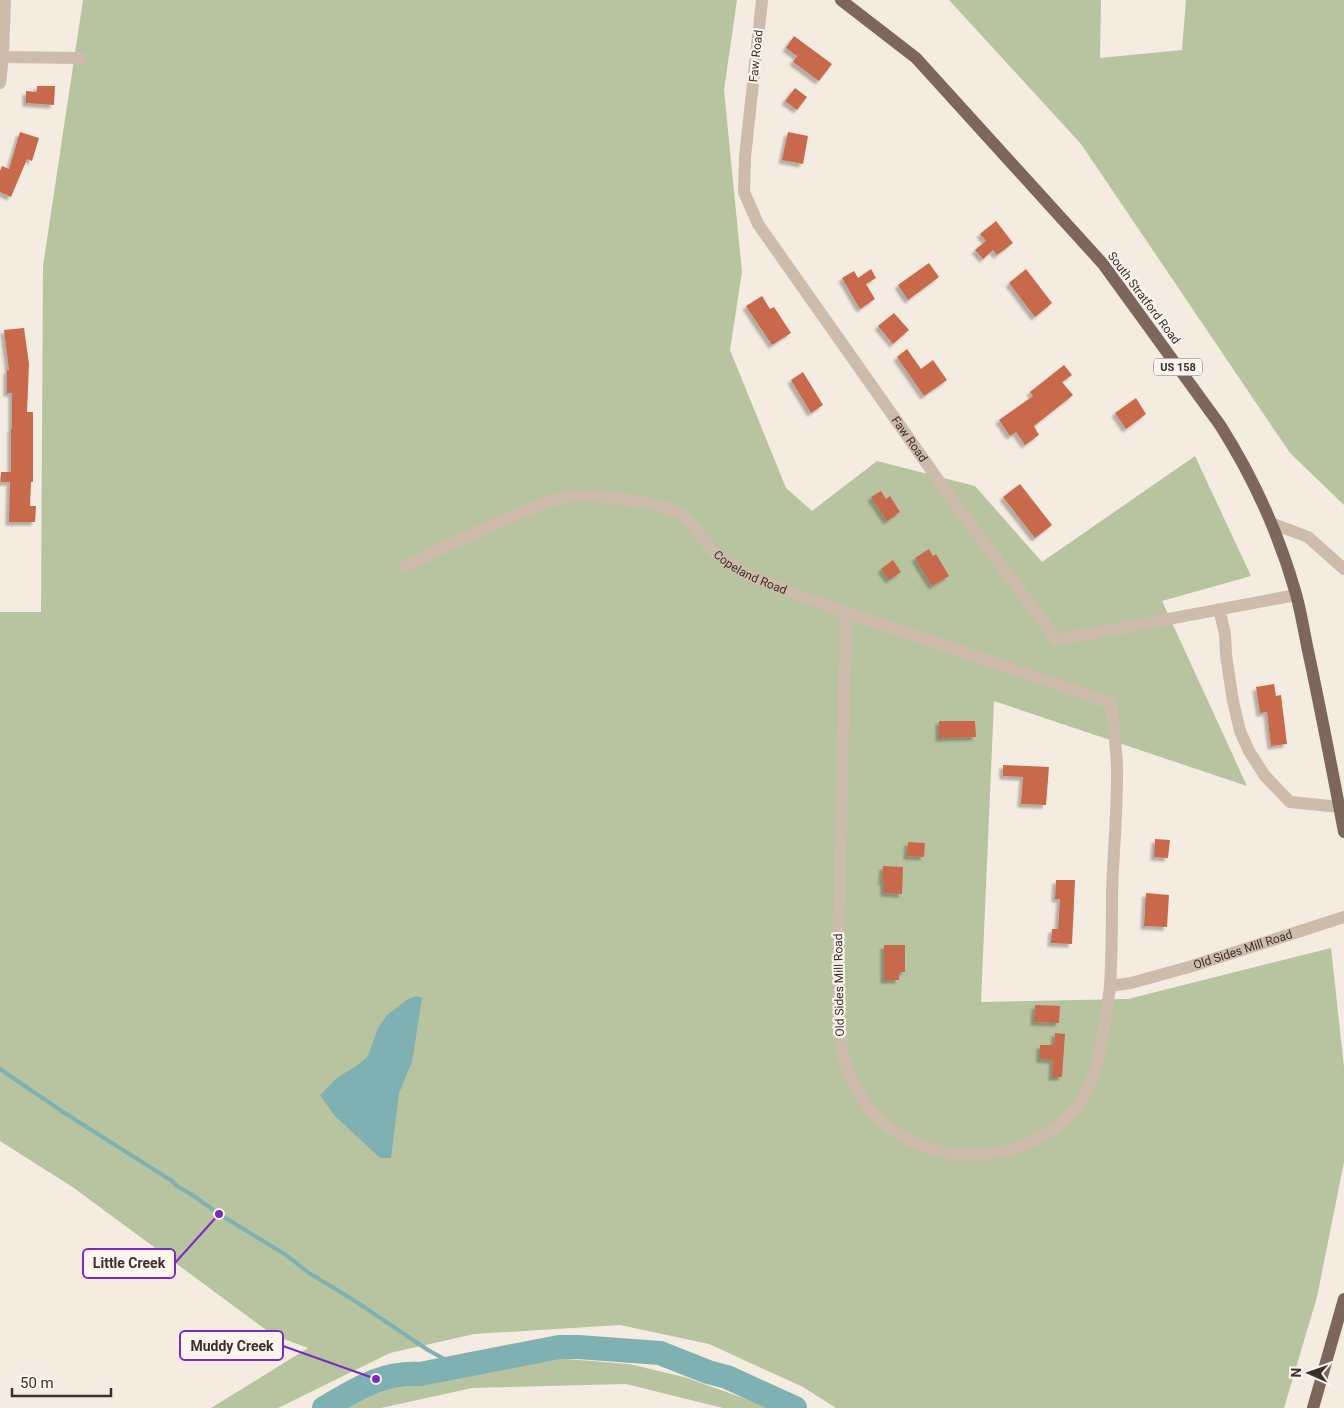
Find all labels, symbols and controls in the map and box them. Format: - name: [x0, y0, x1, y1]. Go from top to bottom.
- street label: Faw Road: [746, 29, 766, 83]
- street label: South Stratford Road: [1105, 249, 1183, 347]
- road number: US 158: [1154, 358, 1202, 376]
- street label: Faw Road: [889, 414, 930, 465]
- street label: Copeland Road: [711, 547, 789, 597]
- street label: Old Sides Mill Road: [1192, 927, 1294, 972]
- street label: Old Sides Mill Road: [831, 933, 847, 1037]
- callout: Little Creek: [83, 1249, 175, 1278]
- text: Little Creek: [93, 1255, 166, 1271]
- callout: Muddy Creek: [180, 1331, 283, 1360]
- text: Muddy Creek: [190, 1338, 274, 1354]
- north arrow: [1284, 1348, 1334, 1398]
- scale bar: [12, 1366, 111, 1398]
- text: N: [1288, 1367, 1304, 1378]
- text: 50 m: [20, 1374, 54, 1392]

